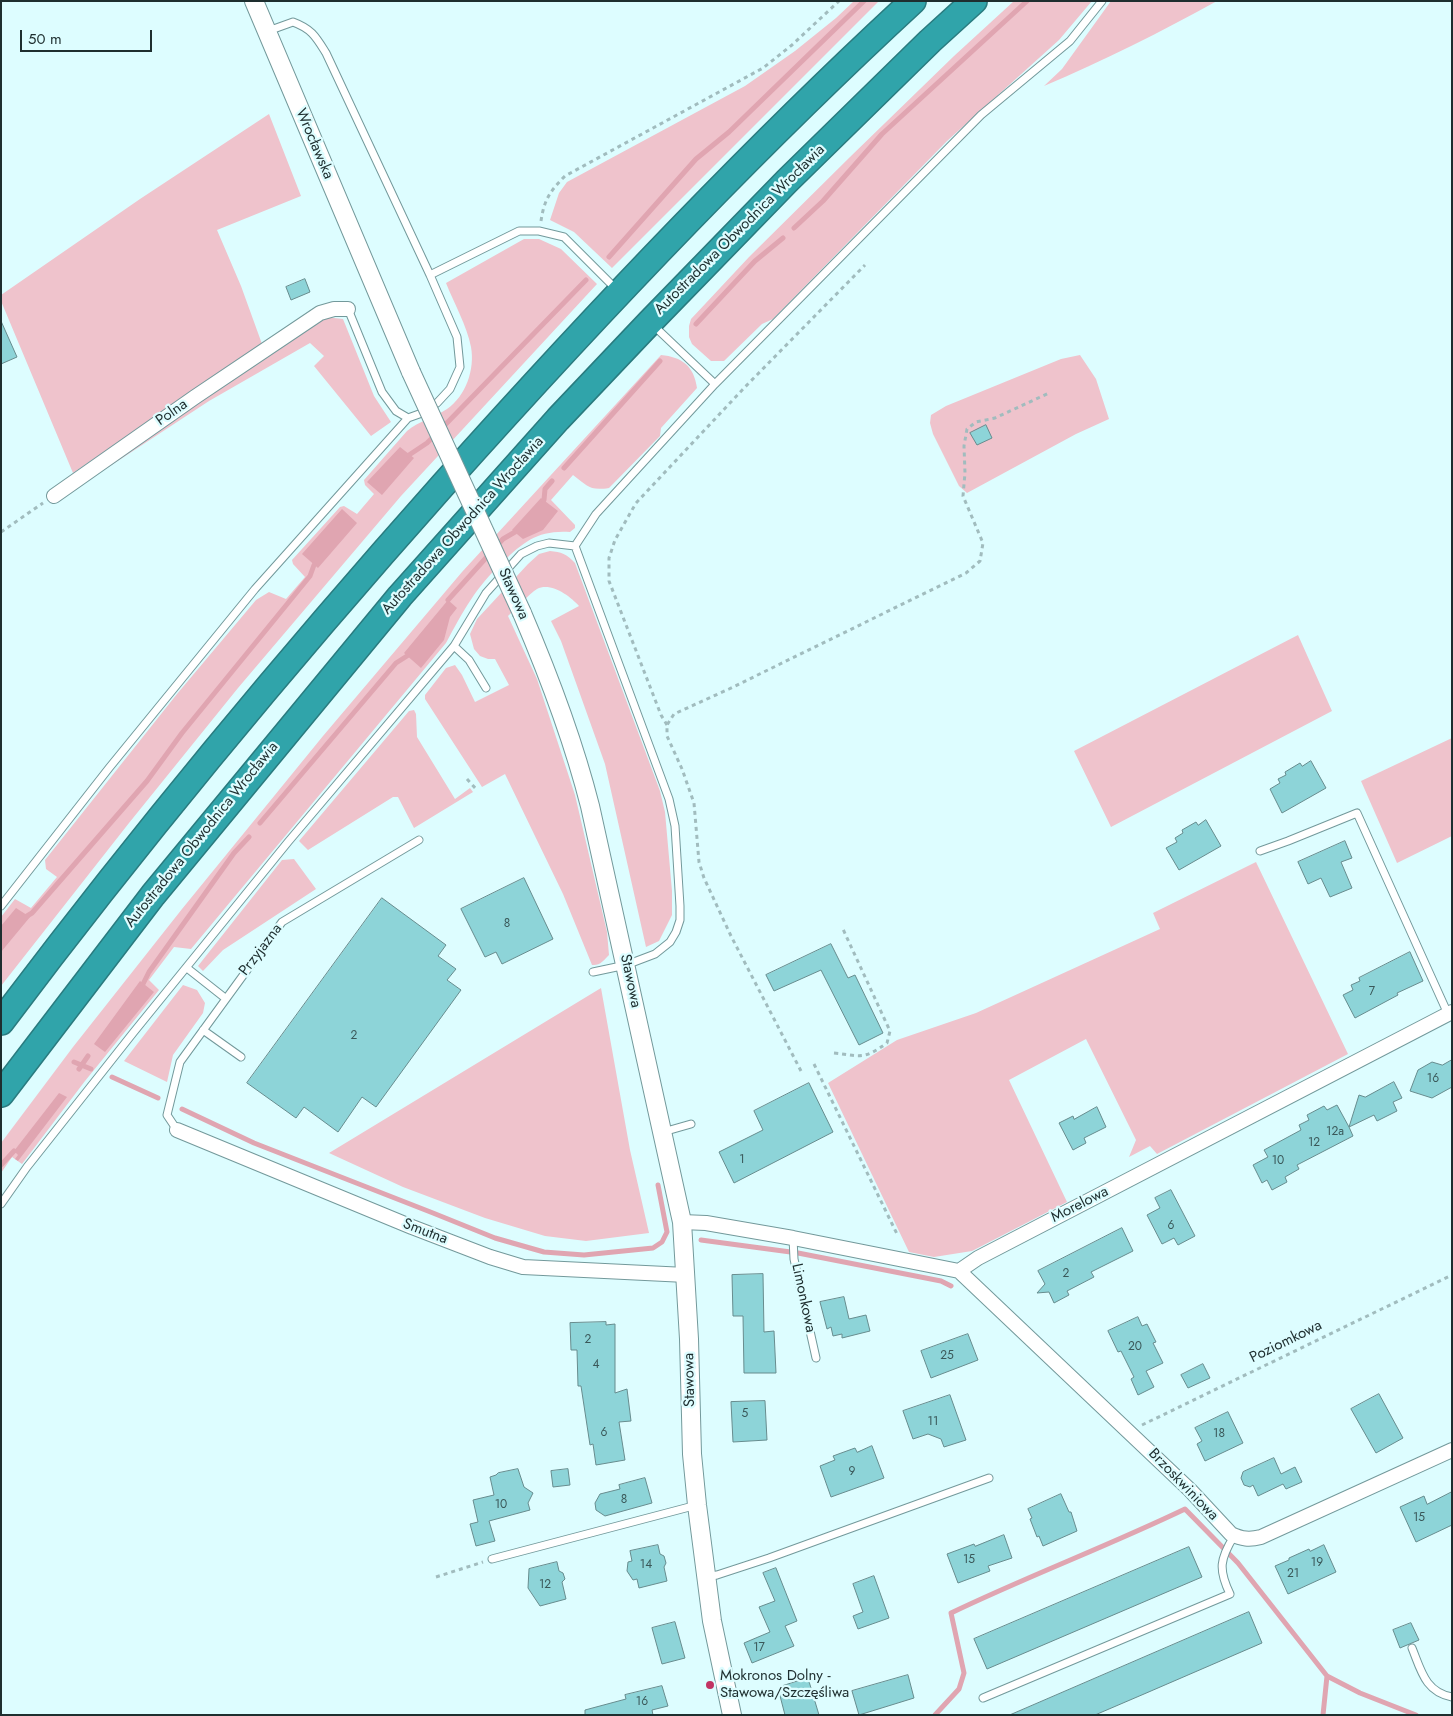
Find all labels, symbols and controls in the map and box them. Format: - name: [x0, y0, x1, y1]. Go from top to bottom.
- scale bar: [22, 20, 155, 52]
- text: 50 m: [28, 28, 62, 50]
- street label: Wrocławska: [291, 106, 337, 182]
- street label: Autostradowa Obwodnica Wrocławia: [651, 141, 829, 319]
- street label: Polna: [153, 396, 191, 430]
- street label: Autostradowa Obwodnica Wrocławia: [378, 433, 548, 619]
- street label: Stawowa: [494, 566, 532, 622]
- street label: Autostradowa Obwodnica Wrocławia: [122, 739, 282, 931]
- house number: 8: [504, 917, 510, 931]
- street label: Przyjazna: [236, 921, 286, 979]
- street label: Stawowa: [616, 953, 644, 1009]
- house number: 7: [1369, 985, 1375, 999]
- house number: 2: [351, 1029, 357, 1043]
- house number: 16: [1427, 1072, 1439, 1086]
- house number: 12a: [1326, 1125, 1344, 1139]
- house number: 12: [1308, 1136, 1320, 1150]
- house number: 1: [739, 1153, 745, 1167]
- house number: 10: [1272, 1154, 1284, 1168]
- street label: Morelowa: [1048, 1183, 1112, 1227]
- street label: Smutna: [400, 1215, 450, 1249]
- house number: 6: [1168, 1219, 1174, 1233]
- street label: Limonkowa: [787, 1262, 819, 1334]
- house number: 2: [1063, 1267, 1069, 1281]
- street label: Poziomkowa: [1247, 1317, 1325, 1367]
- house number: 2: [585, 1333, 591, 1347]
- house number: 20: [1128, 1340, 1142, 1354]
- house number: 25: [940, 1349, 954, 1363]
- street label: Stawowa: [681, 1353, 699, 1407]
- house number: 4: [593, 1358, 599, 1372]
- house number: 5: [742, 1407, 748, 1421]
- house number: 11: [928, 1415, 938, 1429]
- house number: 6: [601, 1426, 607, 1440]
- house number: 18: [1213, 1427, 1225, 1441]
- street label: Brzoskwiniowa: [1144, 1445, 1222, 1525]
- house number: 9: [849, 1465, 855, 1479]
- house number: 8: [621, 1493, 627, 1507]
- house number: 10: [495, 1498, 507, 1512]
- house number: 15: [1413, 1511, 1425, 1525]
- house number: 15: [963, 1553, 975, 1567]
- house number: 19: [1311, 1556, 1323, 1570]
- house number: 14: [640, 1558, 652, 1572]
- house number: 21: [1287, 1567, 1299, 1581]
- house number: 12: [539, 1578, 551, 1592]
- house number: 17: [753, 1641, 765, 1655]
- place label: Mokronos Dolny - Stawowa/Szczęśliwa: [720, 1667, 849, 1702]
- marker: Mokronos Dolny - Stawowa/Szczęśliwa: [704, 1679, 716, 1691]
- house number: 16: [636, 1695, 648, 1709]

